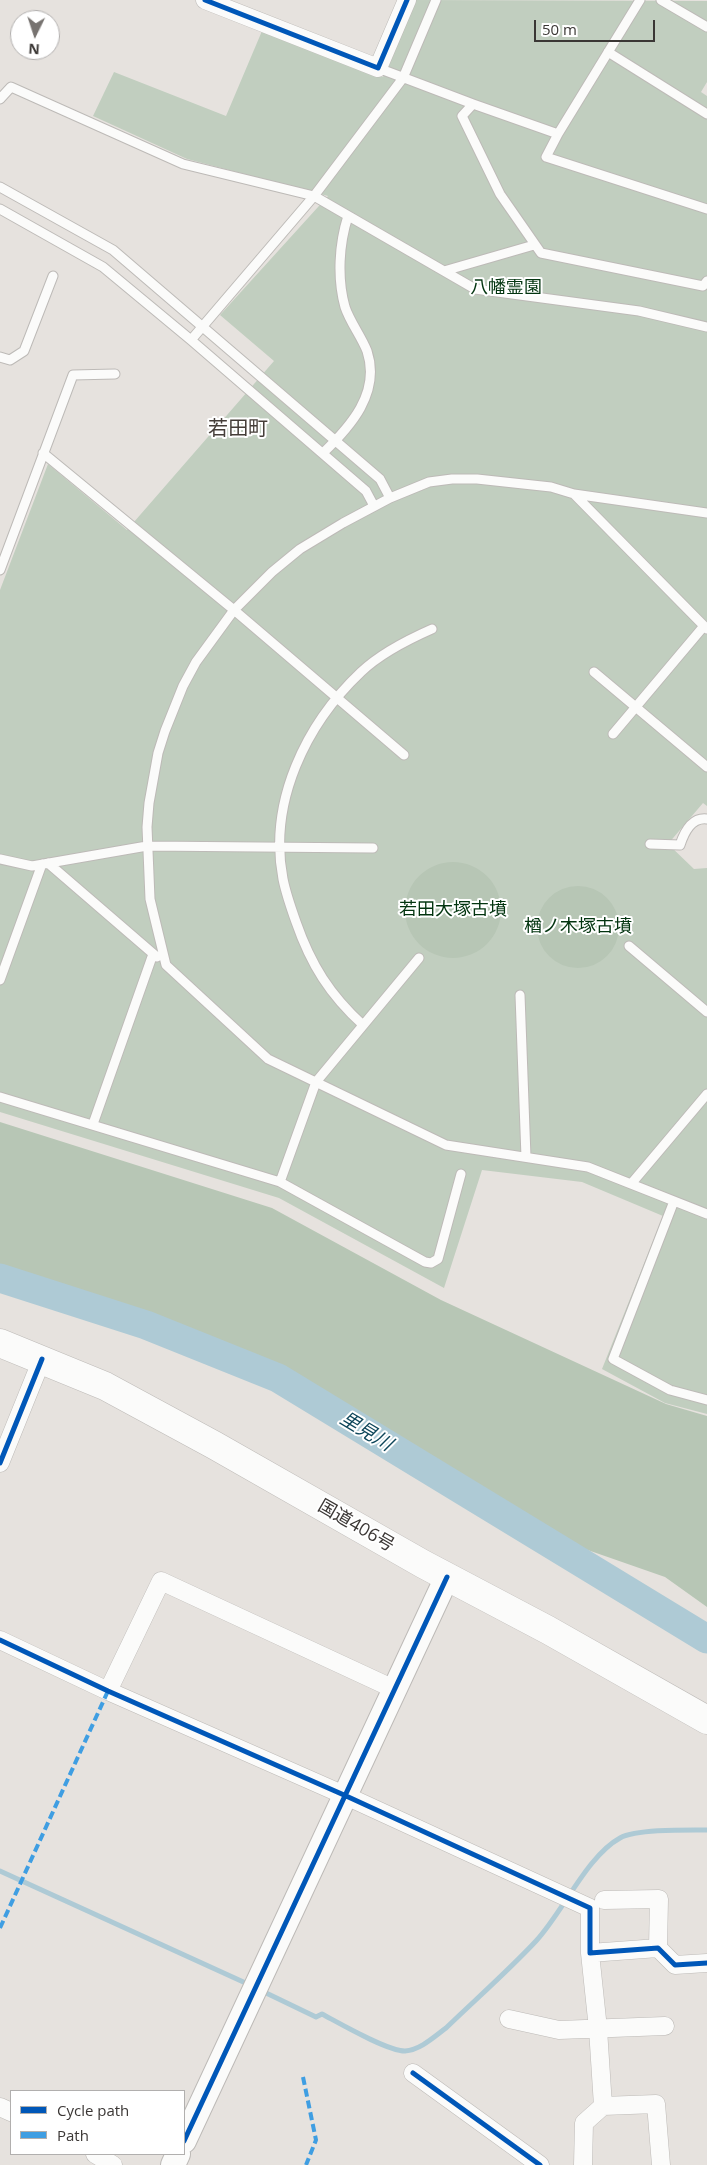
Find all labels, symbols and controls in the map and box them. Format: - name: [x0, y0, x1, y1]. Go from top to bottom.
- north arrow: [10, 10, 60, 60]
- scale bar: [537, 10, 658, 42]
- text: 50 m: [542, 19, 577, 39]
- text: N: [28, 40, 40, 59]
- park label: 八幡霊園: [470, 277, 542, 299]
- district label: 若田町: [208, 417, 268, 441]
- park label: 若田大塚古墳: [399, 899, 507, 921]
- park label: 楢ノ木塚古墳: [524, 916, 632, 938]
- water label: 里見川: [336, 1408, 396, 1456]
- street label: 国道406号: [314, 1495, 398, 1557]
- legend: [10, 2090, 185, 2155]
- text: Cycle path: [57, 2100, 129, 2120]
- text: Path: [57, 2125, 89, 2145]

